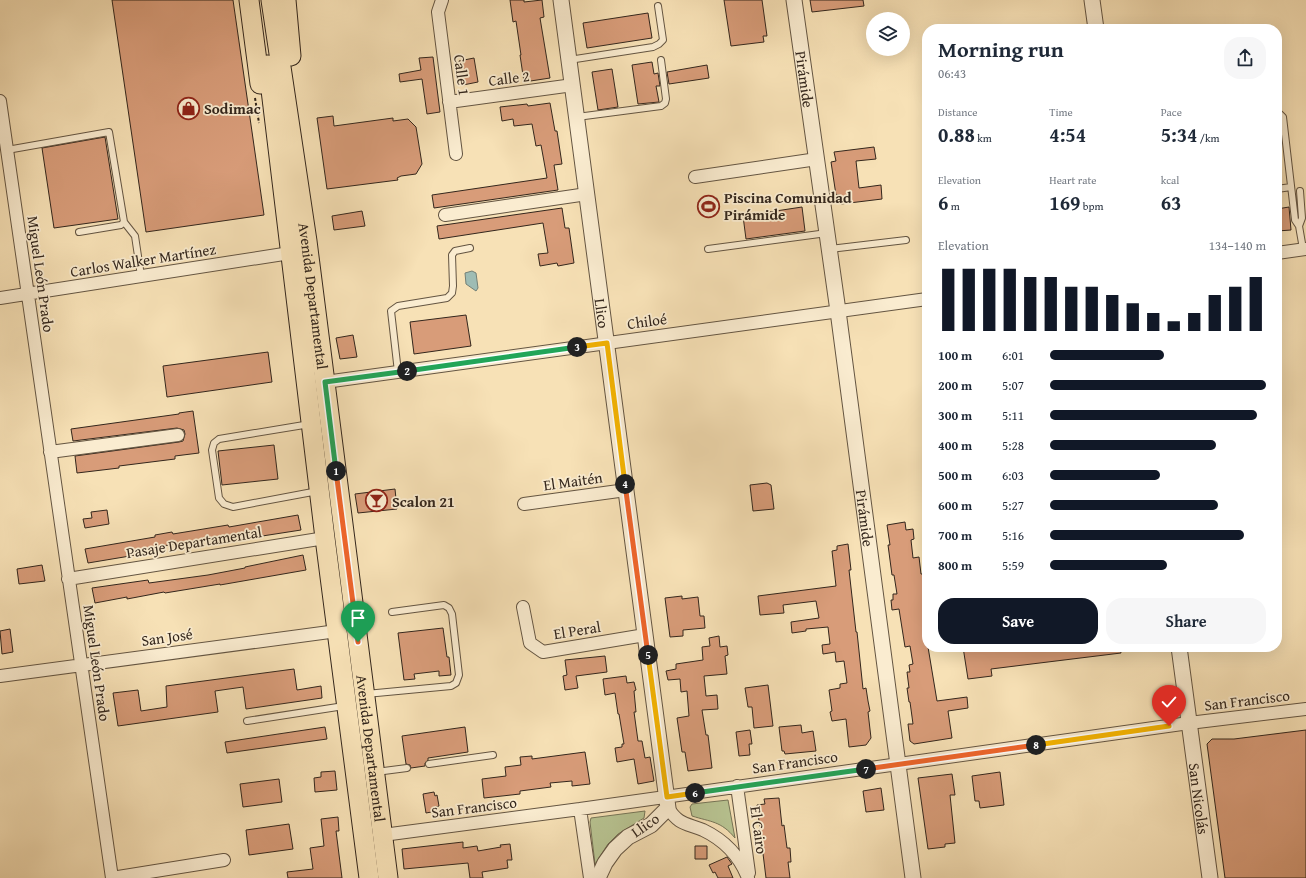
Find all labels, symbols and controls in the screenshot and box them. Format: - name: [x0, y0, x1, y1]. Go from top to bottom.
- map controls: [866, 12, 910, 56]
- button: layers: [866, 12, 910, 56]
- text: Morning run: [938, 33, 1064, 65]
- button: share: [1224, 37, 1266, 79]
- street label: Pirámide: [791, 49, 820, 109]
- street label: Calle 1: [449, 53, 475, 97]
- text: 06:43: [938, 64, 966, 83]
- street label: Calle 2: [487, 65, 531, 91]
- shop icon: Sodimac: [175, 95, 201, 121]
- place label: Sodimac: [204, 98, 261, 119]
- text: Distance: [938, 104, 977, 120]
- text: Time: [1049, 104, 1073, 120]
- text: Pace: [1161, 104, 1182, 120]
- text: 0.88: [938, 120, 975, 149]
- text: 4:54: [1049, 120, 1086, 149]
- text: 5:34: [1161, 120, 1197, 149]
- text: km: [975, 130, 992, 146]
- text: /km: [1197, 130, 1220, 146]
- text: Elevation: [938, 172, 981, 188]
- text: Heart rate: [1049, 172, 1097, 188]
- text: kcal: [1161, 172, 1179, 188]
- place label: Piscina Comunidad Pirámide: [724, 187, 852, 225]
- text: 6: [938, 188, 948, 217]
- text: 169: [1049, 188, 1080, 217]
- text: 63: [1161, 188, 1181, 217]
- sports icon: Piscina Comunidad Pirámide: [695, 193, 721, 219]
- text: m: [948, 198, 960, 214]
- text: bpm: [1080, 198, 1103, 214]
- street label: Miguel León Prado: [22, 214, 60, 334]
- street label: Avenida Departamental: [294, 221, 334, 371]
- text: Elevation: [938, 236, 989, 255]
- text: 134–140 m: [1209, 236, 1266, 255]
- street label: Carlos Walker Martínez: [69, 238, 218, 282]
- street label: Llico: [590, 297, 615, 330]
- street label: Chiloé: [626, 308, 668, 334]
- pin: 3: [567, 337, 587, 357]
- text: 3: [574, 339, 580, 355]
- text: 100 m: [938, 346, 972, 365]
- text: 6:01: [1002, 346, 1024, 365]
- pin: 2: [397, 361, 417, 381]
- text: 2: [404, 363, 410, 379]
- text: 200 m: [938, 376, 972, 395]
- text: 5:07: [1002, 376, 1024, 395]
- text: 300 m: [938, 406, 972, 425]
- text: 5:11: [1002, 406, 1024, 425]
- text: 400 m: [938, 436, 972, 455]
- text: 5:28: [1002, 436, 1024, 455]
- pin: 1: [326, 461, 346, 481]
- text: 1: [333, 463, 339, 479]
- street label: El Maitén: [542, 466, 604, 496]
- text: 500 m: [938, 466, 972, 485]
- text: 6:03: [1002, 466, 1024, 485]
- pin: 4: [615, 474, 635, 494]
- text: 4: [622, 476, 628, 492]
- bar icon: Scalon 21: [363, 488, 389, 514]
- street label: Pirámide: [851, 488, 880, 548]
- place label: Scalon 21: [392, 491, 455, 512]
- text: 600 m: [938, 496, 972, 515]
- text: 5:27: [1002, 496, 1024, 515]
- street label: Pasaje Departamental: [125, 521, 263, 563]
- text: 700 m: [938, 526, 972, 545]
- text: 5:16: [1002, 526, 1024, 545]
- text: 800 m: [938, 556, 972, 575]
- text: 5:59: [1002, 556, 1024, 575]
- button: Save: [938, 598, 1098, 644]
- button: Share: [1106, 598, 1266, 644]
- pin: [341, 601, 375, 642]
- street label: Miguel León Prado: [78, 603, 116, 723]
- icon: arrive: [347, 607, 369, 629]
- street label: El Peral: [552, 616, 602, 644]
- street label: San José: [140, 623, 194, 651]
- pin: 5: [638, 645, 658, 665]
- text: 5: [645, 647, 651, 663]
- street label: Avenida Departamental: [352, 674, 391, 823]
- street label: San Francisco: [1203, 684, 1291, 716]
- pin: [1152, 685, 1186, 726]
- icon: check: [1158, 691, 1180, 713]
- pin: 8: [1026, 735, 1046, 755]
- text: 8: [1033, 737, 1039, 753]
- street label: San Francisco: [751, 746, 839, 778]
- pin: 7: [856, 759, 876, 779]
- text: 7: [863, 761, 869, 777]
- street label: San Nicolás: [1184, 762, 1215, 836]
- pin: 6: [685, 783, 705, 803]
- text: 6: [692, 785, 698, 801]
- street label: San Francisco: [430, 791, 518, 823]
- street label: El Cairo: [745, 805, 773, 856]
- street label: Llico: [627, 808, 664, 842]

